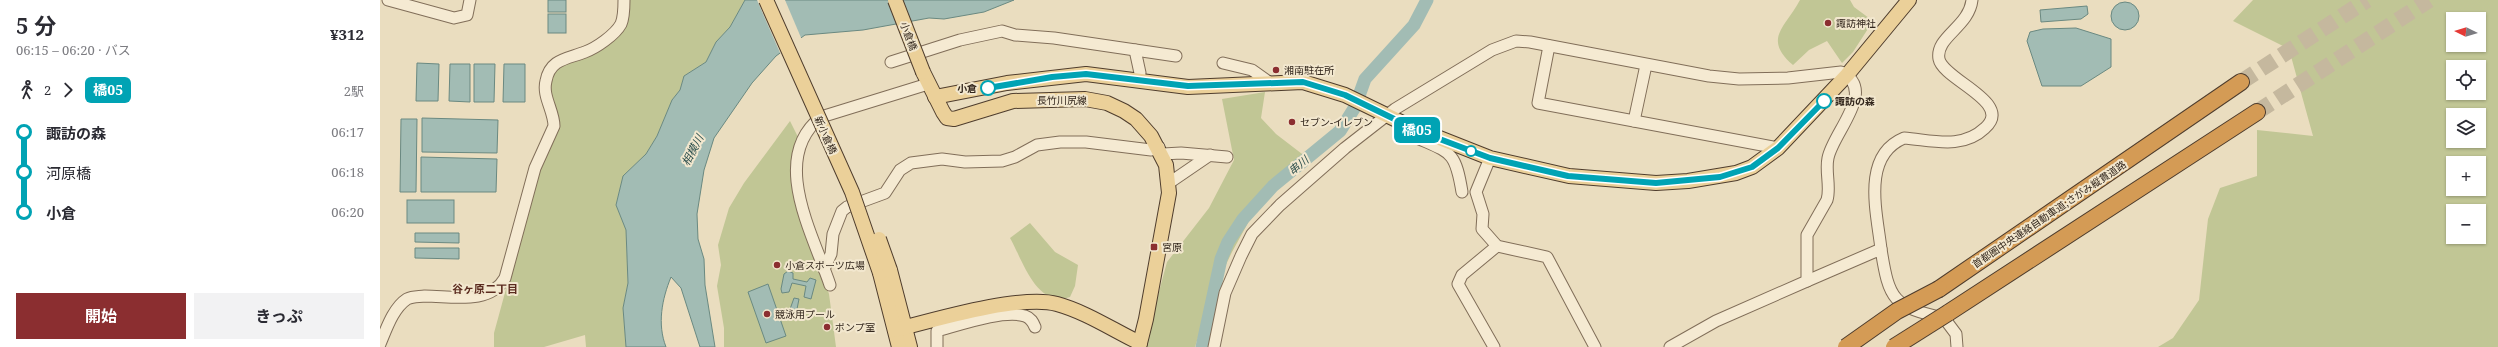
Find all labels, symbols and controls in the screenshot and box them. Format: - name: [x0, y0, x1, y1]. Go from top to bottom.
- text: 5 分: [16, 10, 56, 40]
- north arrow: [2446, 12, 2486, 52]
- map controls: [2446, 12, 2486, 244]
- place label: 諏訪神社: [1836, 16, 1876, 30]
- marker: 諏訪神社: [1823, 18, 1833, 28]
- street label: 小倉橋: [897, 19, 921, 53]
- text: ¥312: [330, 24, 364, 44]
- text: 06:15 – 06:20 · バス: [16, 41, 131, 59]
- button: locate: [2446, 60, 2486, 100]
- place label: 湘南駐在所: [1284, 63, 1334, 77]
- marker: 湘南駐在所: [1271, 65, 1281, 75]
- icon: walk: [16, 79, 38, 101]
- icon: forward: [57, 79, 79, 101]
- text: 橋05: [93, 80, 123, 99]
- marker: 小倉: [980, 80, 996, 96]
- text: 2: [44, 81, 51, 99]
- place label: 小倉: [957, 81, 977, 95]
- text: 2駅: [344, 82, 364, 100]
- street label: 長竹川尻線: [1037, 93, 1087, 107]
- marker: 諏訪の森: [1816, 93, 1832, 109]
- place label: 諏訪の森: [1835, 94, 1875, 108]
- button: layers: [2446, 108, 2486, 148]
- street label: 新小倉橋: [811, 114, 841, 156]
- place label: セブン-イレブン: [1300, 115, 1373, 129]
- marker: セブン-イレブン: [1287, 117, 1297, 127]
- line badge: 橋05: [1394, 117, 1440, 143]
- text: 橋05: [1402, 120, 1432, 139]
- text: 諏訪の森: [46, 123, 106, 143]
- text: 06:17: [331, 123, 364, 141]
- water label: 相模川: [678, 131, 707, 168]
- unlabelled marker: [1465, 145, 1477, 157]
- water label: 串川: [1285, 152, 1312, 178]
- button: +: [2446, 156, 2486, 196]
- street label: 首都圏中央連絡自動車道;さがみ縦貫道路: [1969, 157, 2129, 271]
- text: 河原橋: [46, 163, 91, 183]
- text: 06:18: [331, 163, 364, 181]
- text: 小倉: [46, 203, 76, 223]
- text: 06:20: [331, 203, 364, 221]
- button: −: [2446, 204, 2486, 244]
- place label: 宮原: [1162, 240, 1182, 254]
- marker: 宮原: [1149, 242, 1159, 252]
- place label: 小倉スポーツ広場: [785, 258, 865, 272]
- marker: 小倉スポーツ広場: [772, 260, 782, 270]
- district label: 谷ヶ原二丁目: [452, 281, 518, 296]
- button: 開始: [16, 293, 186, 339]
- button: きっぷ: [194, 293, 364, 339]
- place label: 競泳用プール: [775, 307, 835, 321]
- marker: 競泳用プール: [762, 309, 772, 319]
- place label: ポンプ室: [835, 320, 875, 334]
- marker: ポンプ室: [822, 322, 832, 332]

